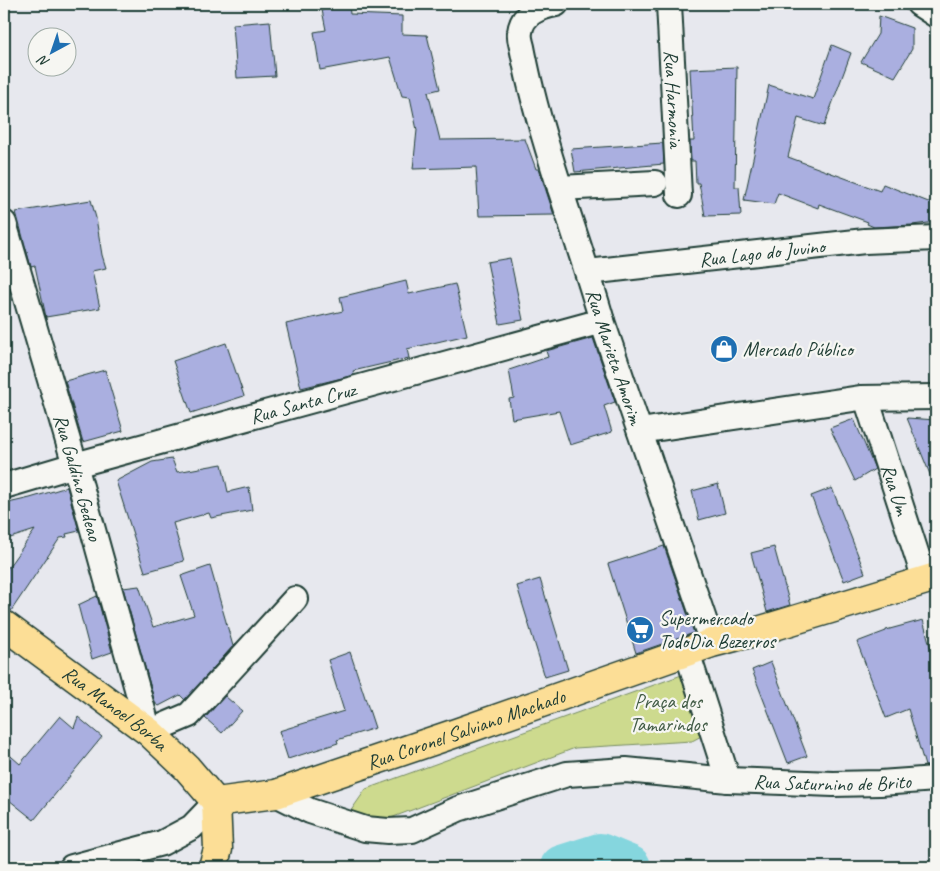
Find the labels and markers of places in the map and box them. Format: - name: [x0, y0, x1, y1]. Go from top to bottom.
- shop icon: Mercado Público: [709, 334, 739, 364]
- place label: Mercado Público: [743, 337, 855, 362]
- place label: Supermercado TodoDia Bezerros: [659, 606, 777, 654]
- supermarket icon: Supermercado TodoDia Bezerros: [625, 615, 655, 645]

